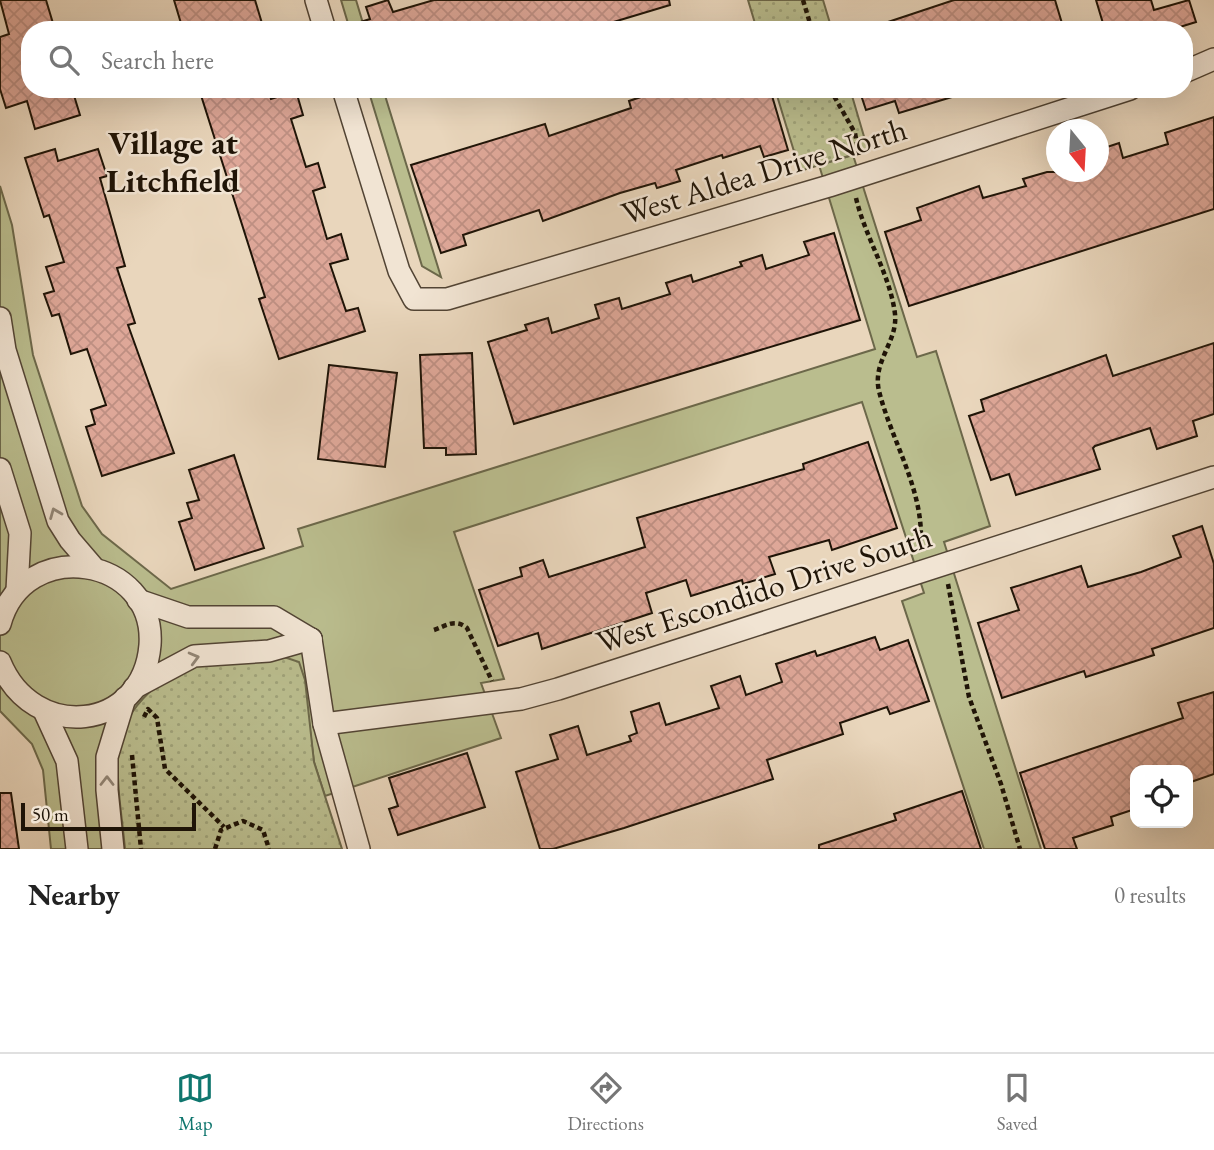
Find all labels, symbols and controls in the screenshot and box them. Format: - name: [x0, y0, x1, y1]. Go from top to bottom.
- search box: [21, 21, 1193, 98]
- icon: search: [45, 41, 83, 79]
- text: Search here: [101, 43, 214, 77]
- street label: West Aldea Drive North: [616, 108, 912, 234]
- north arrow: [1046, 119, 1109, 182]
- district label: Village at Litchfield: [106, 121, 240, 202]
- one-way arrow: [50, 507, 64, 519]
- street label: West Escondido Drive South: [591, 515, 937, 663]
- one-way arrow: [188, 652, 200, 666]
- map controls: [1130, 765, 1193, 828]
- button: locate: [1130, 765, 1193, 828]
- one-way arrow: [99, 775, 115, 786]
- scale bar: [21, 800, 196, 832]
- text: 50 m: [32, 802, 69, 827]
- text: Nearby: [28, 875, 120, 914]
- text: 0 results: [1114, 880, 1186, 910]
- tab: Map: [176, 1069, 214, 1136]
- tab: Directions: [567, 1069, 644, 1136]
- tab: Saved: [997, 1069, 1038, 1136]

